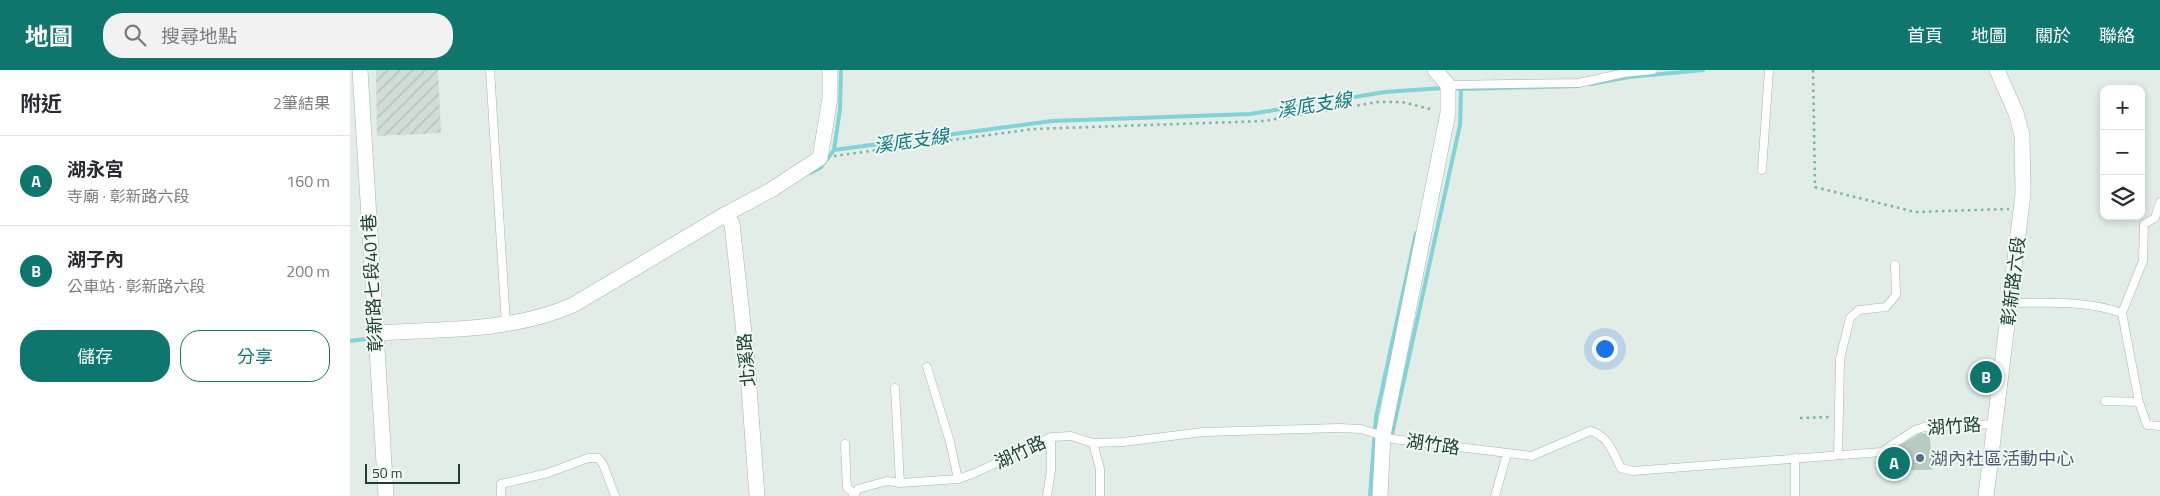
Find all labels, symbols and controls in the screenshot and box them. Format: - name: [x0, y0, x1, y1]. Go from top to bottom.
- search box: [103, 13, 453, 58]
- text: 地圖: [25, 18, 73, 54]
- icon: search: [121, 21, 149, 49]
- text: 搜尋地點: [161, 21, 237, 50]
- text: 首頁: [1907, 22, 1943, 49]
- text: 地圖: [1971, 22, 2007, 49]
- text: 關於: [2035, 22, 2071, 49]
- text: 聯絡: [2099, 22, 2135, 49]
- water label: 溪底支線: [1274, 83, 1356, 124]
- map controls: [2100, 85, 2145, 220]
- button: +: [2100, 85, 2145, 130]
- text: 附近: [20, 87, 62, 119]
- text: 2筆結果: [273, 91, 330, 115]
- water label: 溪底支線: [871, 120, 953, 160]
- button: −: [2100, 130, 2145, 175]
- text: 湖永宮: [67, 154, 124, 183]
- text: A: [31, 169, 41, 193]
- text: 160 m: [286, 169, 330, 193]
- button: layers: [2100, 175, 2145, 220]
- text: 寺廟 · 彰新路六段: [67, 184, 190, 208]
- street label: 彰新路七段401巷: [355, 213, 389, 353]
- street label: 彰新路六段: [1994, 235, 2032, 327]
- text: 湖子內: [67, 244, 124, 273]
- text: B: [31, 259, 41, 283]
- text: 200 m: [286, 259, 330, 283]
- text: 公車站 · 彰新路六段: [67, 274, 206, 298]
- button: 儲存: [20, 330, 170, 382]
- button: 分享: [180, 330, 330, 382]
- street label: 北溪路: [730, 332, 762, 388]
- your location: [1592, 336, 1618, 362]
- pin: B: [1970, 358, 2002, 396]
- street label: 湖竹路: [1926, 411, 1982, 441]
- street label: 湖竹路: [1404, 427, 1462, 461]
- street label: 湖竹路: [990, 428, 1050, 476]
- pin: A: [1878, 444, 1910, 482]
- place label: 湖內社區活動中心: [1930, 445, 2074, 472]
- marker: 湖內社區活動中心: [1914, 452, 1926, 464]
- scale bar: [365, 461, 460, 484]
- text: 50 m: [372, 462, 402, 483]

